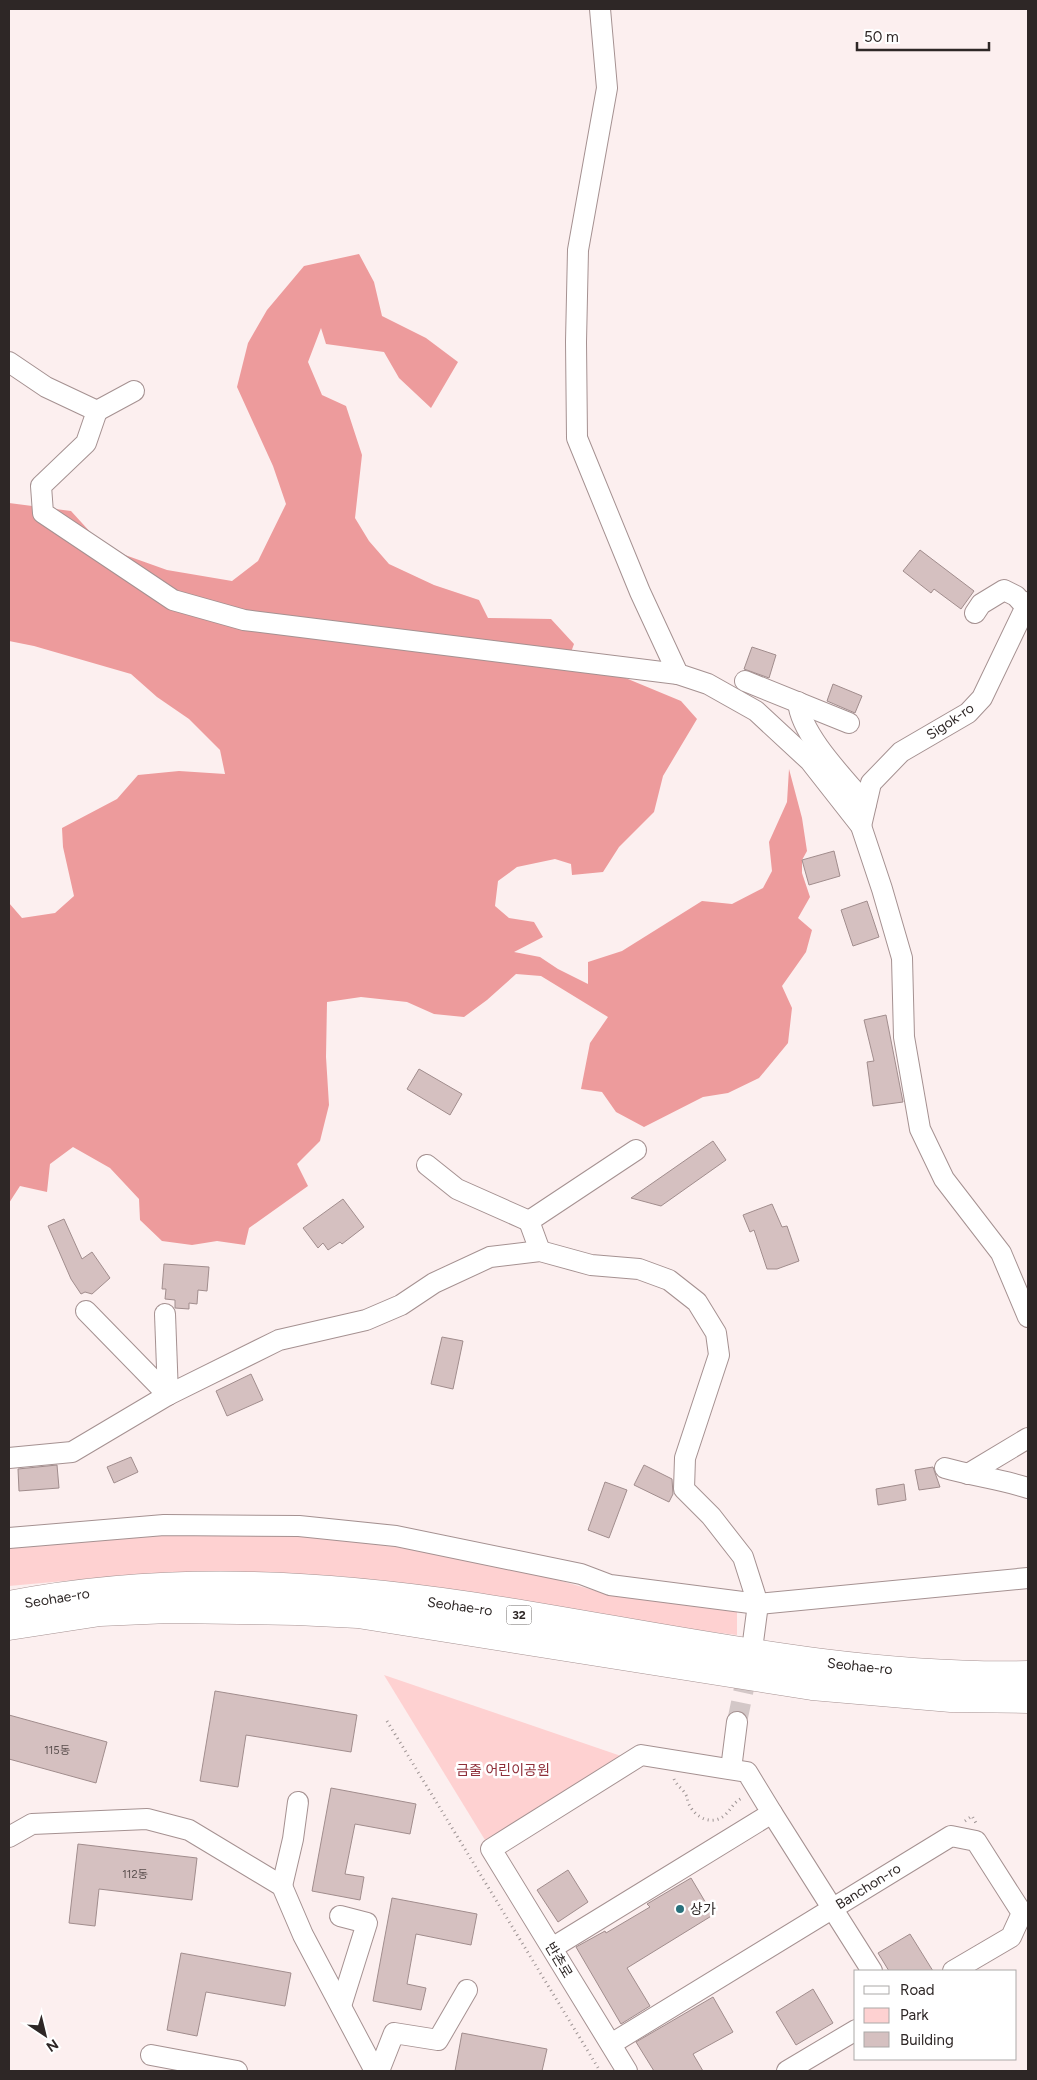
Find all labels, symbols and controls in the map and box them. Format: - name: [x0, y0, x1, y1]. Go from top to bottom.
- scale bar: [857, 20, 990, 52]
- text: 50 m: [864, 28, 899, 46]
- street label: Sigok-ro: [923, 699, 977, 743]
- street label: Seohae-ro: [23, 1585, 91, 1612]
- street label: Seohae-ro: [426, 1594, 494, 1619]
- road number: 32: [506, 1606, 532, 1624]
- street label: Seohae-ro: [826, 1655, 893, 1678]
- house number: 115동: [44, 1744, 70, 1757]
- park label: 금줄 어린이공원: [456, 1762, 550, 1779]
- street label: Banchon-ro: [833, 1860, 904, 1913]
- house number: 112동: [122, 1868, 148, 1881]
- place label: 상가: [690, 1901, 716, 1918]
- marker: 상가: [674, 1903, 686, 1915]
- street label: 반촌로: [541, 1939, 576, 1981]
- legend: [854, 1970, 1017, 2060]
- text: Road: [900, 1981, 935, 1999]
- text: Park: [900, 2006, 929, 2024]
- north arrow: [20, 2010, 70, 2060]
- text: Building: [900, 2031, 954, 2049]
- text: N: [43, 2035, 61, 2055]

